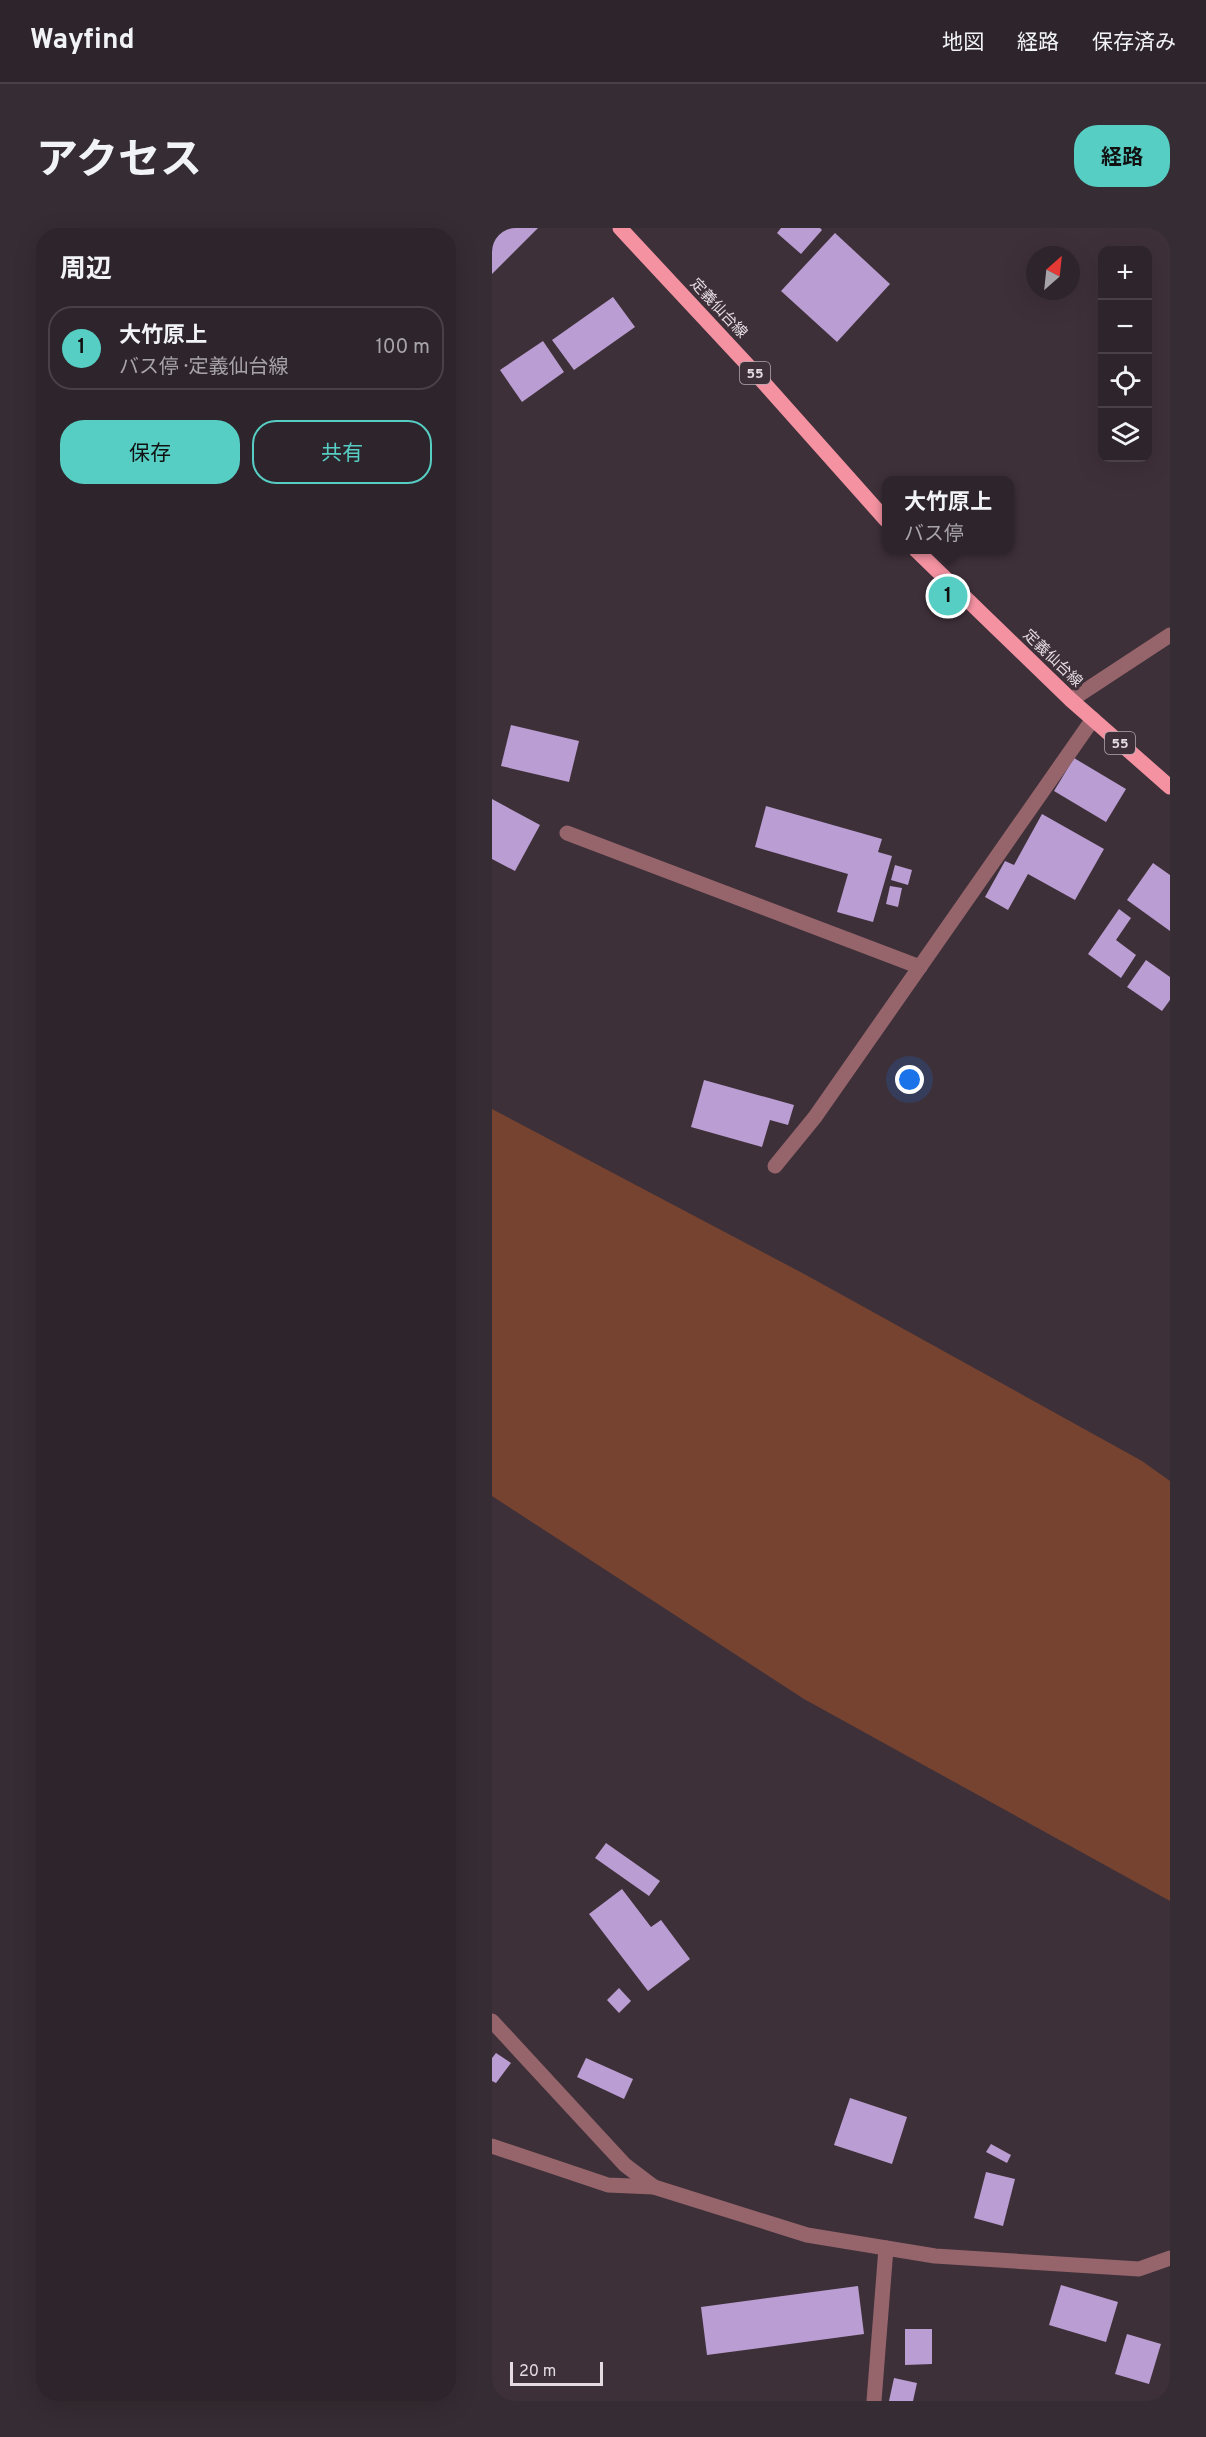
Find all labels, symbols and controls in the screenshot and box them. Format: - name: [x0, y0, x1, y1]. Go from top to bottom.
- text: Wayfind: [30, 23, 135, 59]
- text: 地図: [942, 30, 984, 57]
- text: 経路: [1017, 30, 1059, 57]
- text: 保存済み: [1092, 30, 1176, 57]
- button: 経路: [1074, 125, 1170, 187]
- text: アクセス: [36, 136, 202, 189]
- north arrow: [1026, 246, 1080, 300]
- map controls: [1098, 246, 1152, 462]
- button: +: [1098, 246, 1152, 300]
- text: 周辺: [60, 254, 112, 287]
- street label: 定義仙台線: [685, 275, 750, 343]
- button: −: [1098, 300, 1152, 354]
- text: 大竹原上: [119, 323, 207, 350]
- text: 1: [78, 335, 86, 361]
- text: 100 m: [375, 335, 430, 361]
- button: locate: [1098, 354, 1152, 408]
- text: バス停 · 定義仙台線: [119, 355, 288, 381]
- road number: 55: [740, 362, 770, 384]
- button: layers: [1098, 408, 1152, 462]
- button: 保存: [60, 420, 240, 484]
- button: 共有: [252, 420, 432, 484]
- popup: [882, 476, 1014, 554]
- text: 大竹原上: [904, 490, 992, 517]
- text: バス停: [904, 522, 964, 548]
- pin: 1: [928, 574, 968, 619]
- street label: 定義仙台線: [1018, 626, 1086, 692]
- road number: 55: [1105, 732, 1135, 754]
- your location: [895, 1065, 924, 1094]
- scale bar: [510, 2359, 603, 2386]
- text: 20 m: [519, 2362, 556, 2382]

